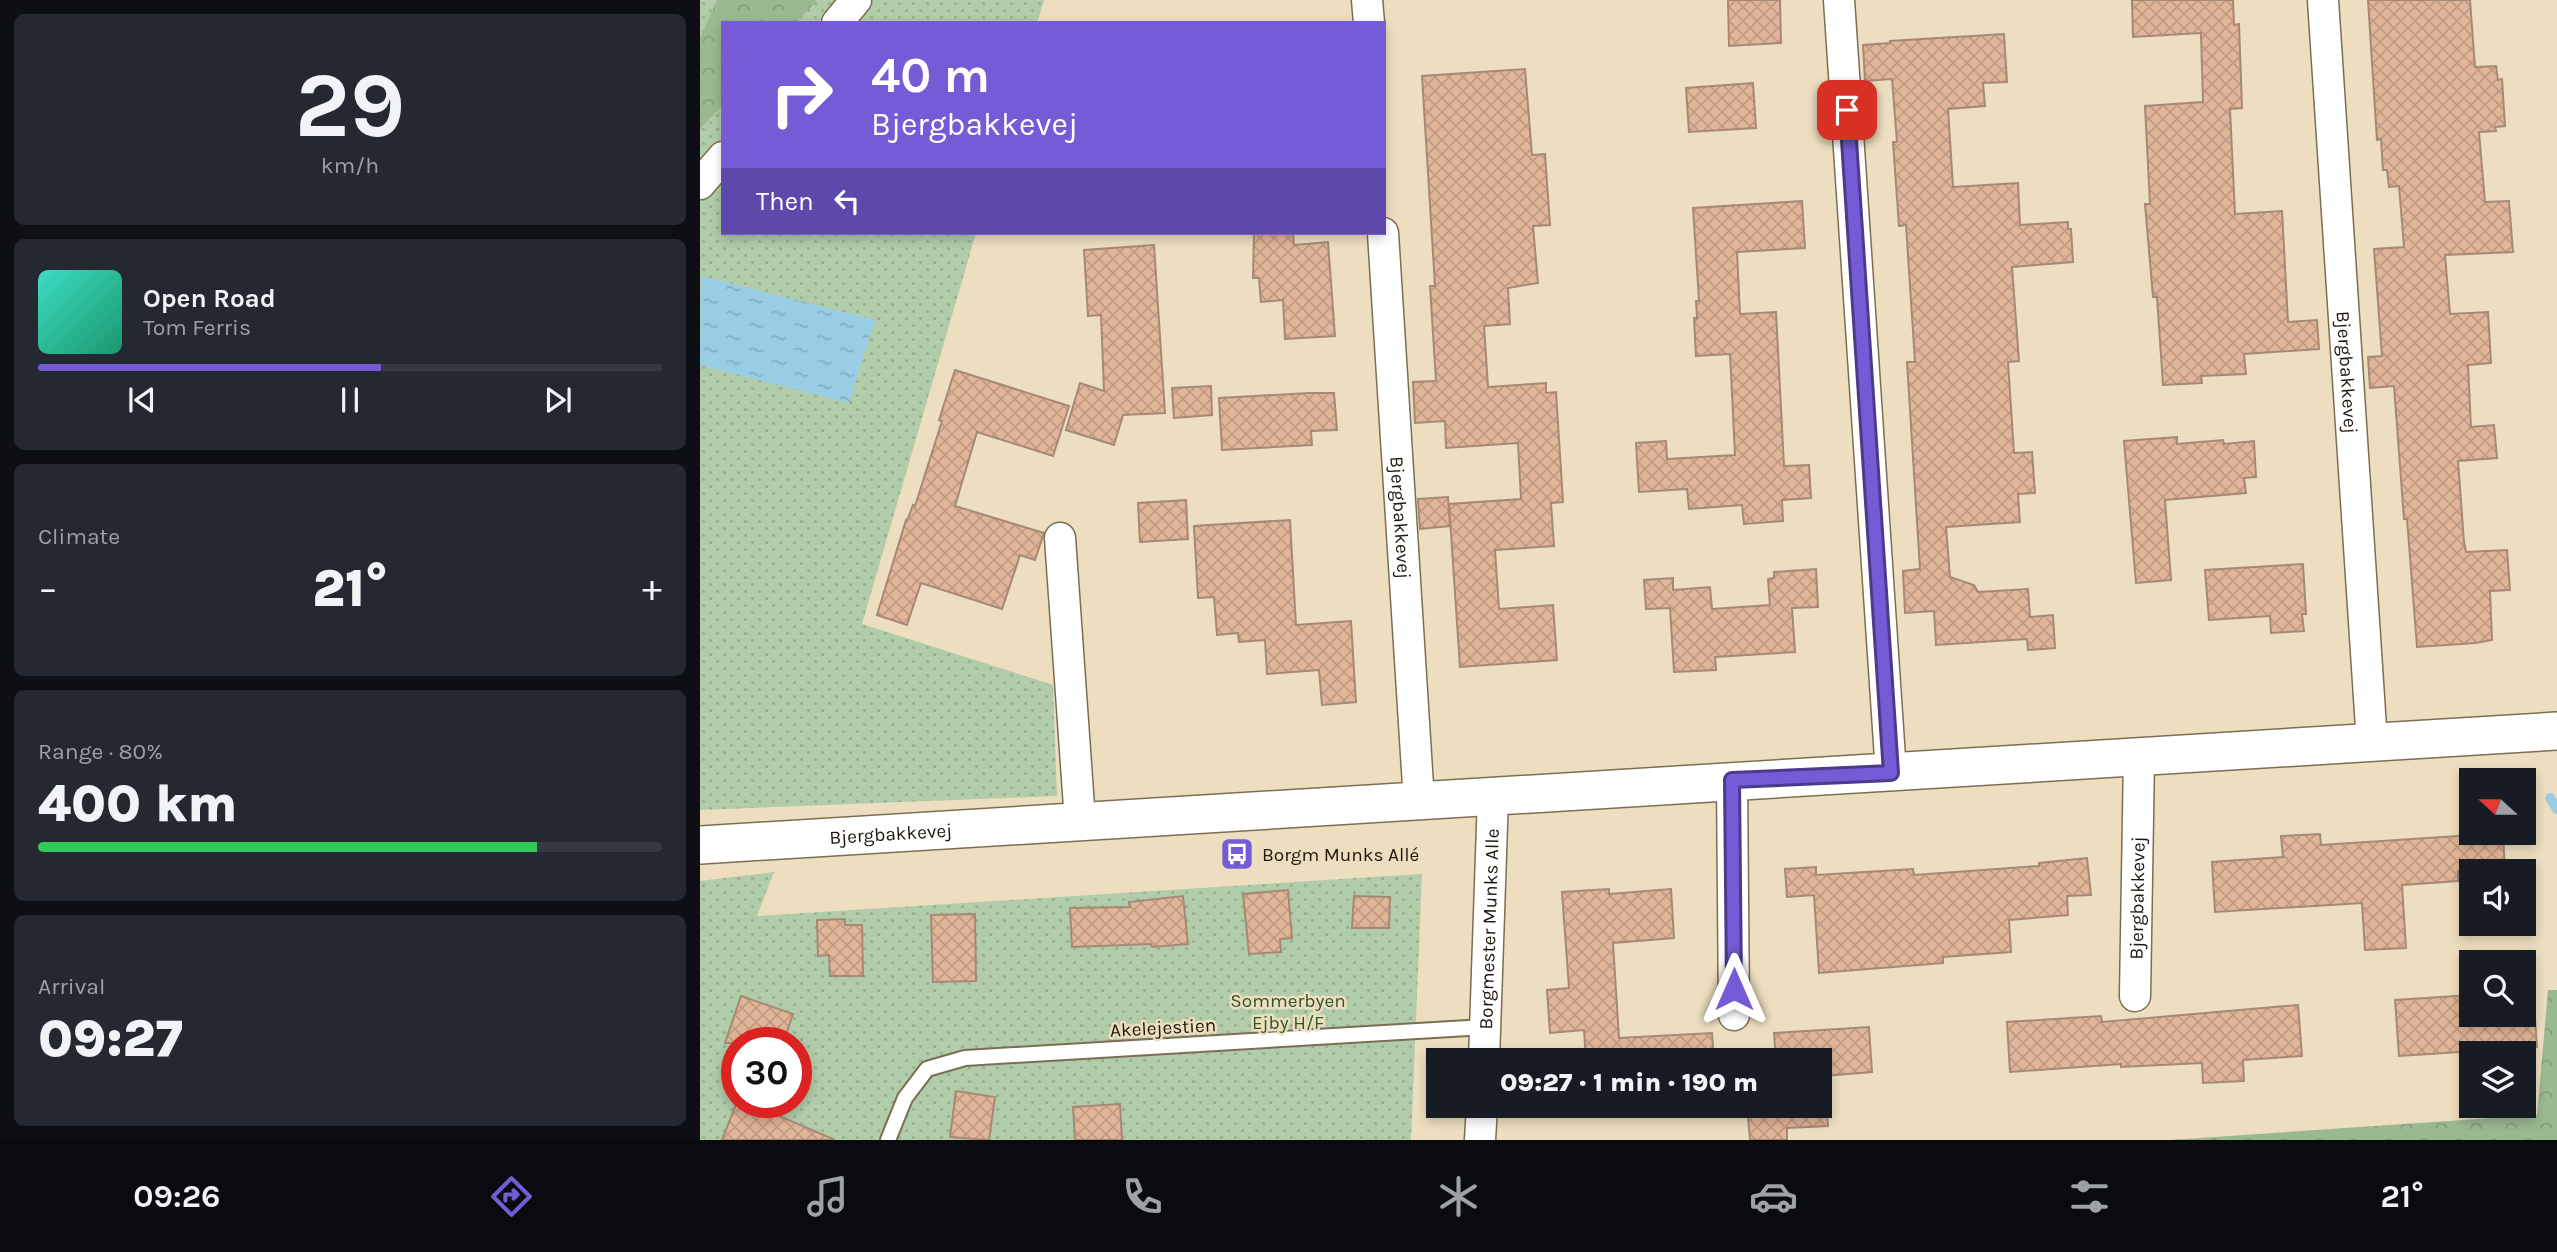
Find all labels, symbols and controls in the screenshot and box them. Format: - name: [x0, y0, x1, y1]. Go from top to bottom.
- text: 40 m: [871, 47, 990, 104]
- icon: right: [756, 49, 847, 140]
- text: 29: [295, 53, 405, 159]
- pin: [1817, 80, 1877, 140]
- icon: arrive: [1828, 91, 1866, 129]
- text: Bjergbakkevej: [871, 106, 1078, 143]
- text: km/h: [321, 152, 379, 179]
- icon: left: [828, 182, 866, 220]
- text: Then: [756, 186, 814, 217]
- text: Open Road: [143, 283, 276, 314]
- street label: Bjergbakkevej: [2332, 310, 2362, 434]
- text: Tom Ferris: [143, 314, 251, 341]
- icon: previous: [123, 381, 161, 419]
- icon: pause: [331, 381, 369, 419]
- icon: next: [539, 381, 577, 419]
- street label: Bjergbakkevej: [1385, 455, 1415, 580]
- text: Climate: [38, 523, 120, 550]
- text: 21°: [312, 558, 388, 619]
- text: −: [38, 566, 58, 611]
- text: +: [642, 566, 662, 611]
- text: Range · 80%: [38, 738, 163, 765]
- north arrow: [2459, 768, 2536, 845]
- map controls: [2459, 768, 2536, 1118]
- text: 400 km: [38, 773, 237, 834]
- street label: Bjergbakkevej: [829, 820, 953, 849]
- street label: Borgmester Munks Alle: [1475, 828, 1504, 1030]
- bus stop icon: Borgm Munks Allé: [1218, 835, 1256, 873]
- street label: Bjergbakkevej: [2126, 836, 2150, 960]
- place label: Borgm Munks Allé: [1262, 844, 1419, 866]
- button: sound: [2459, 859, 2536, 936]
- button: search: [2459, 950, 2536, 1027]
- position arrow: [1697, 952, 1771, 1026]
- text: Arrival: [38, 973, 105, 1000]
- park label: Sommerbyen Ejby H/F: [1230, 990, 1346, 1034]
- text: 09:27: [38, 1008, 183, 1069]
- street label: Akelejestien: [1109, 1014, 1217, 1042]
- speed limit sign: 30: [721, 1027, 812, 1118]
- button: layers: [2459, 1041, 2536, 1118]
- text: 09:27 · 1 min · 190 m: [1500, 1067, 1758, 1098]
- icon: directions: [487, 1172, 536, 1221]
- icon: music: [803, 1172, 852, 1221]
- icon: phone: [1118, 1172, 1167, 1221]
- icon: climate: [1434, 1172, 1483, 1221]
- icon: car: [1749, 1172, 1798, 1221]
- icon: filters: [2065, 1172, 2114, 1221]
- text: 09:26: [133, 1178, 220, 1215]
- text: 21°: [2381, 1178, 2424, 1215]

